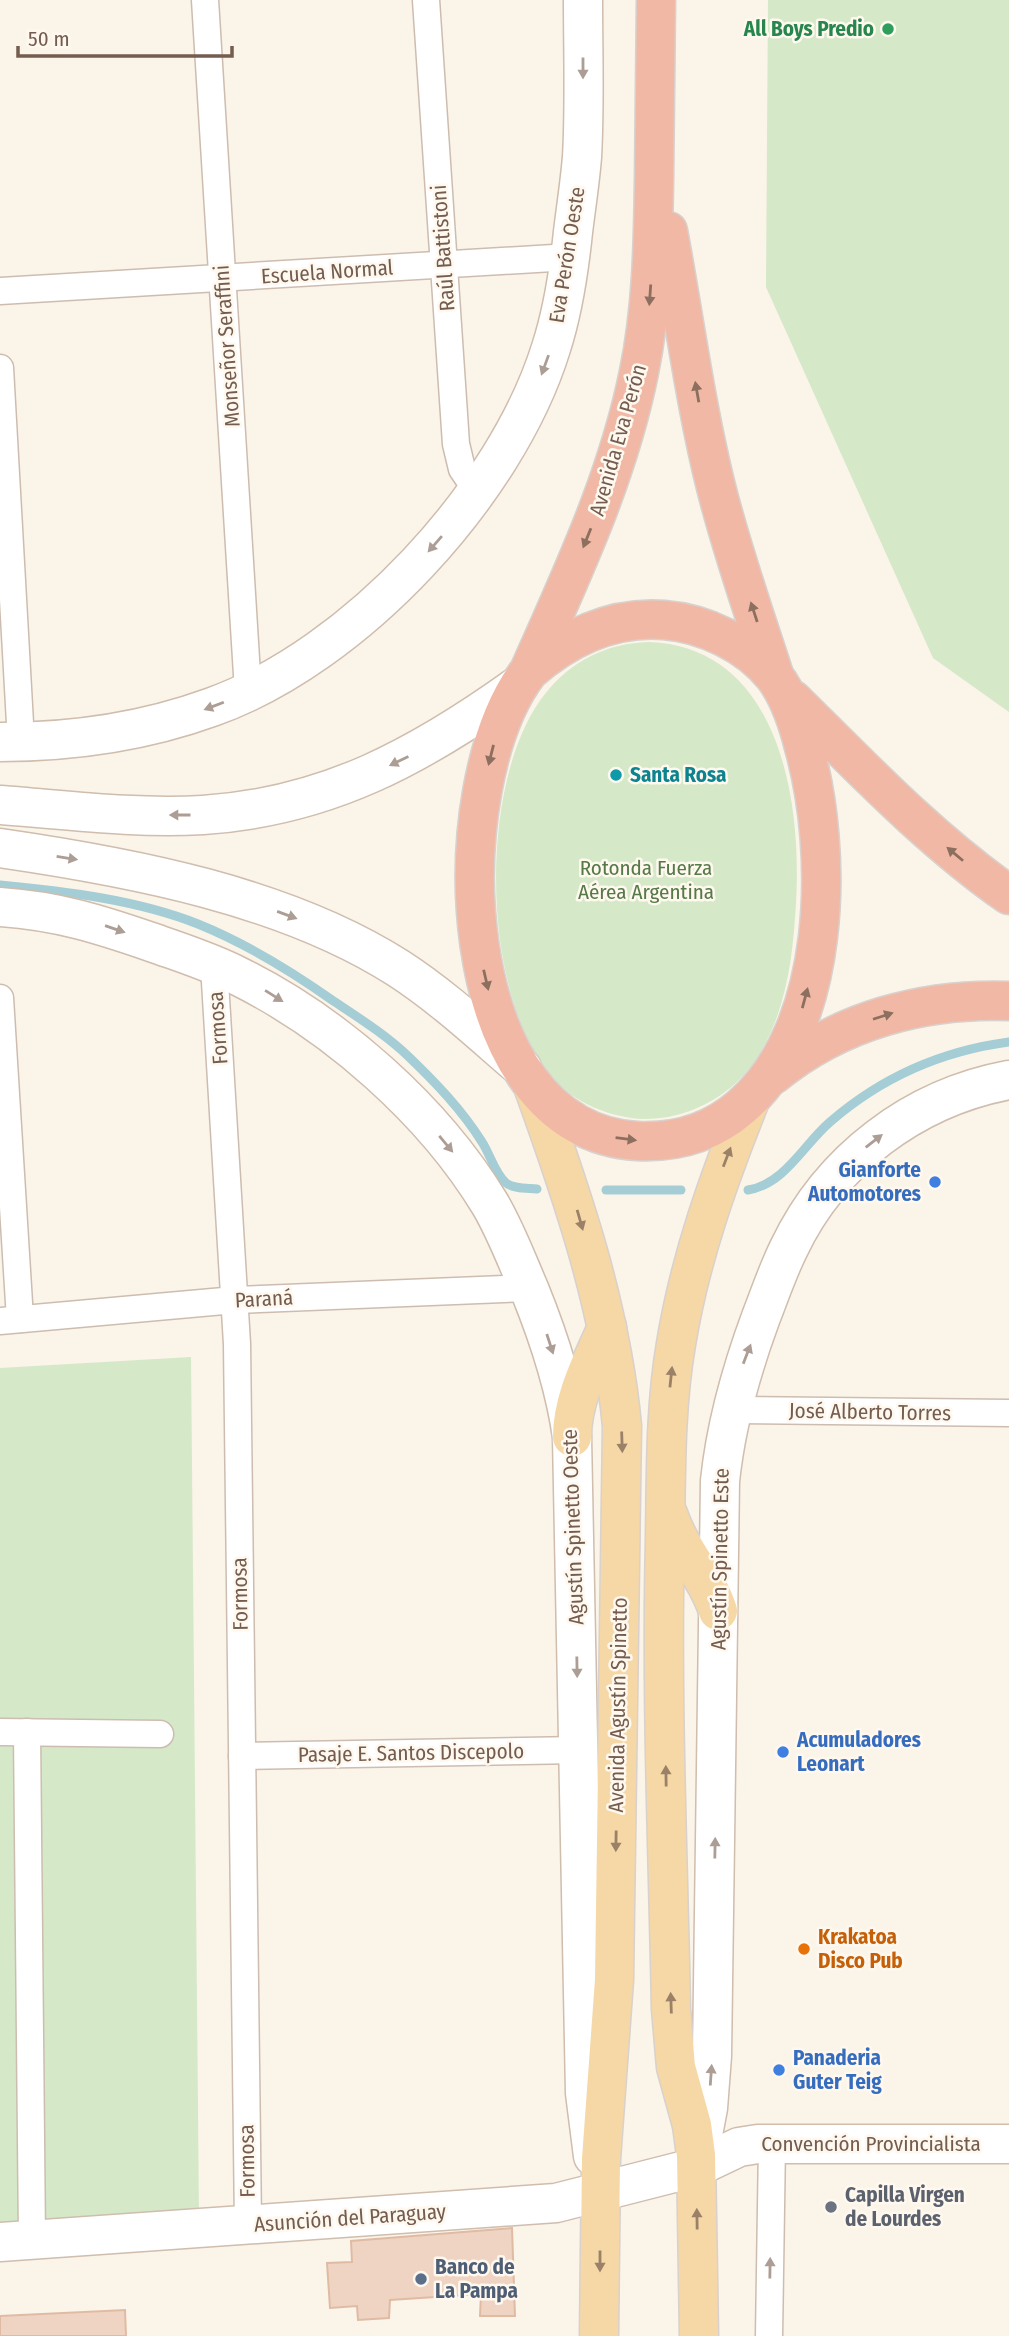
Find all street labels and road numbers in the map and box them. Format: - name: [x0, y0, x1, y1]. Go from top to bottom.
- street label: Raúl Battistoni: [426, 184, 460, 312]
- street label: Eva Perón Oeste: [543, 185, 591, 325]
- street label: Escuela Normal: [260, 254, 394, 290]
- street label: Monseñor Seraffini: [208, 264, 246, 428]
- street label: Avenida Eva Perón: [584, 361, 652, 519]
- street label: Formosa: [202, 991, 234, 1065]
- street label: Paraná: [234, 1284, 294, 1314]
- street label: José Alberto Torres: [789, 1398, 951, 1426]
- street label: Agustín Spinetto Oeste: [557, 1429, 589, 1625]
- street label: Agustín Spinetto Este: [705, 1468, 735, 1650]
- street label: Formosa: [226, 1557, 254, 1631]
- street label: Avenida Agustín Spinetto: [603, 1597, 633, 1813]
- street label: Pasaje E. Santos Discepolo: [298, 1738, 524, 1768]
- street label: Formosa: [233, 2124, 261, 2198]
- street label: Convención Provincialista: [761, 2131, 981, 2157]
- street label: Asunción del Paraguay: [253, 2198, 448, 2238]

